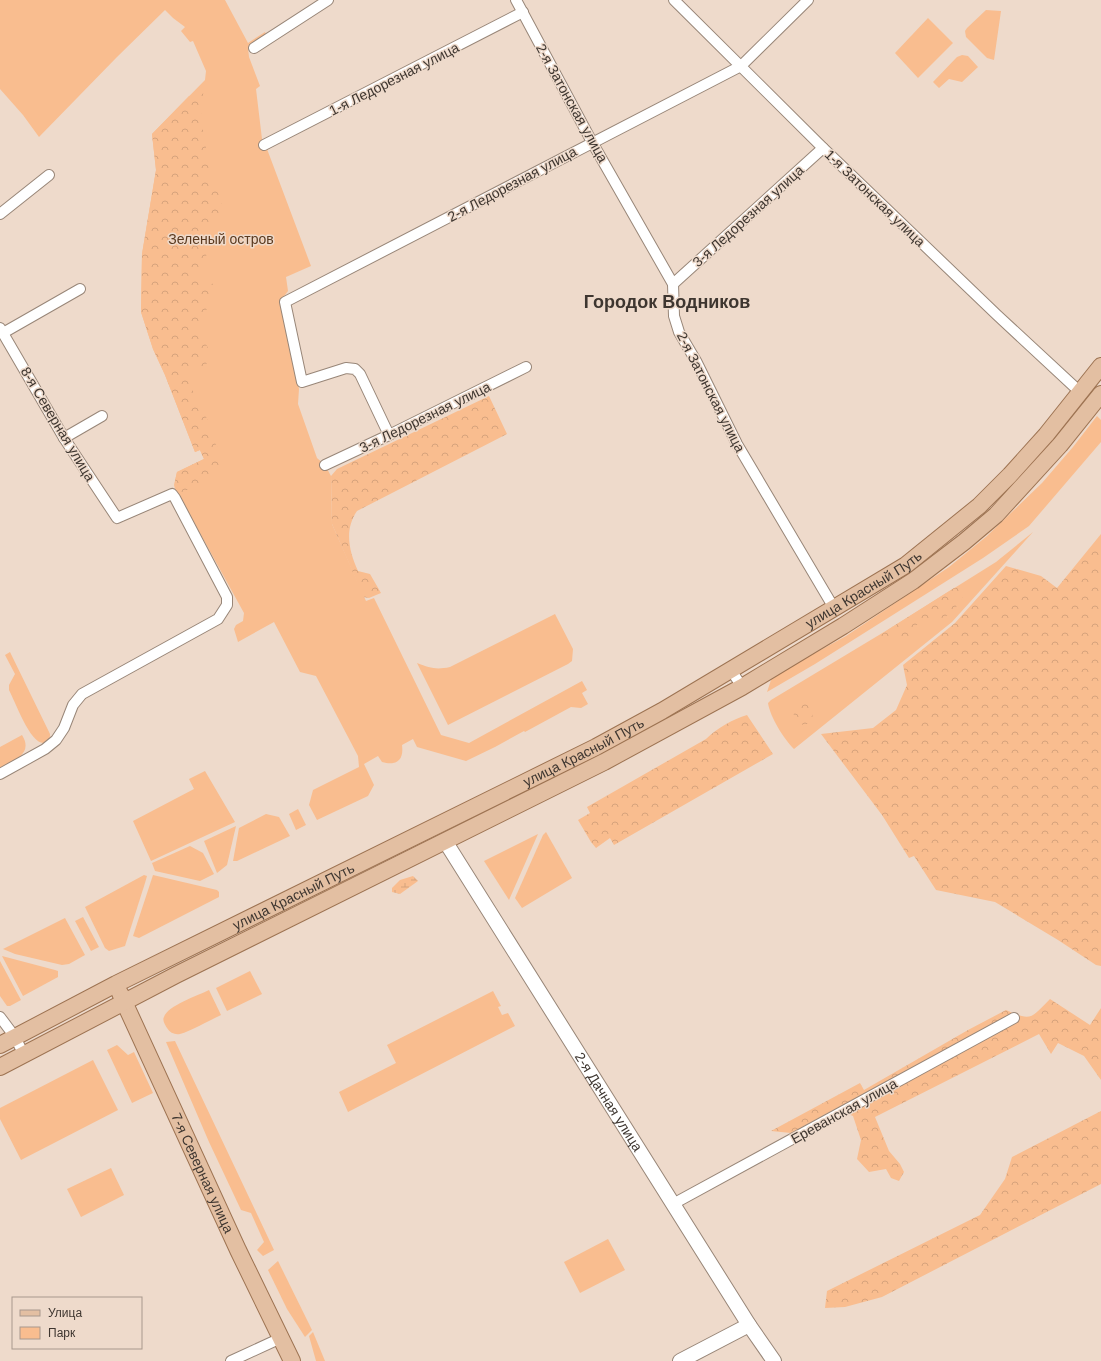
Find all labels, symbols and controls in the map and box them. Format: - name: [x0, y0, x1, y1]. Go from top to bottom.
- street label: 1-я Ледорезная улица: [326, 39, 462, 119]
- street label: 2-я Затонская улица: [533, 41, 611, 165]
- street label: 2-я Ледорезная улица: [445, 143, 579, 225]
- street label: 1-я Затонская улица: [822, 146, 928, 250]
- street label: 3-я Ледорезная улица: [689, 162, 807, 270]
- park label: Зеленый остров: [168, 231, 274, 247]
- district label: Городок Водников: [584, 292, 750, 312]
- street label: 2-я Затонская улица: [674, 329, 748, 455]
- street label: 8-я Северная улица: [18, 364, 98, 484]
- street label: 3-я Ледорезная улица: [357, 378, 493, 456]
- street label: улица Красный Путь: [803, 548, 925, 631]
- street label: улица Красный Путь: [521, 714, 647, 790]
- street label: улица Красный Путь: [230, 860, 357, 933]
- street label: 2-я Дачная улица: [572, 1049, 646, 1154]
- street label: Ереванская улица: [788, 1075, 900, 1147]
- street label: 7-я Северная улица: [168, 1110, 237, 1236]
- legend: [12, 1297, 142, 1349]
- text: Улица: [48, 1306, 82, 1320]
- text: Парк: [48, 1326, 76, 1340]

